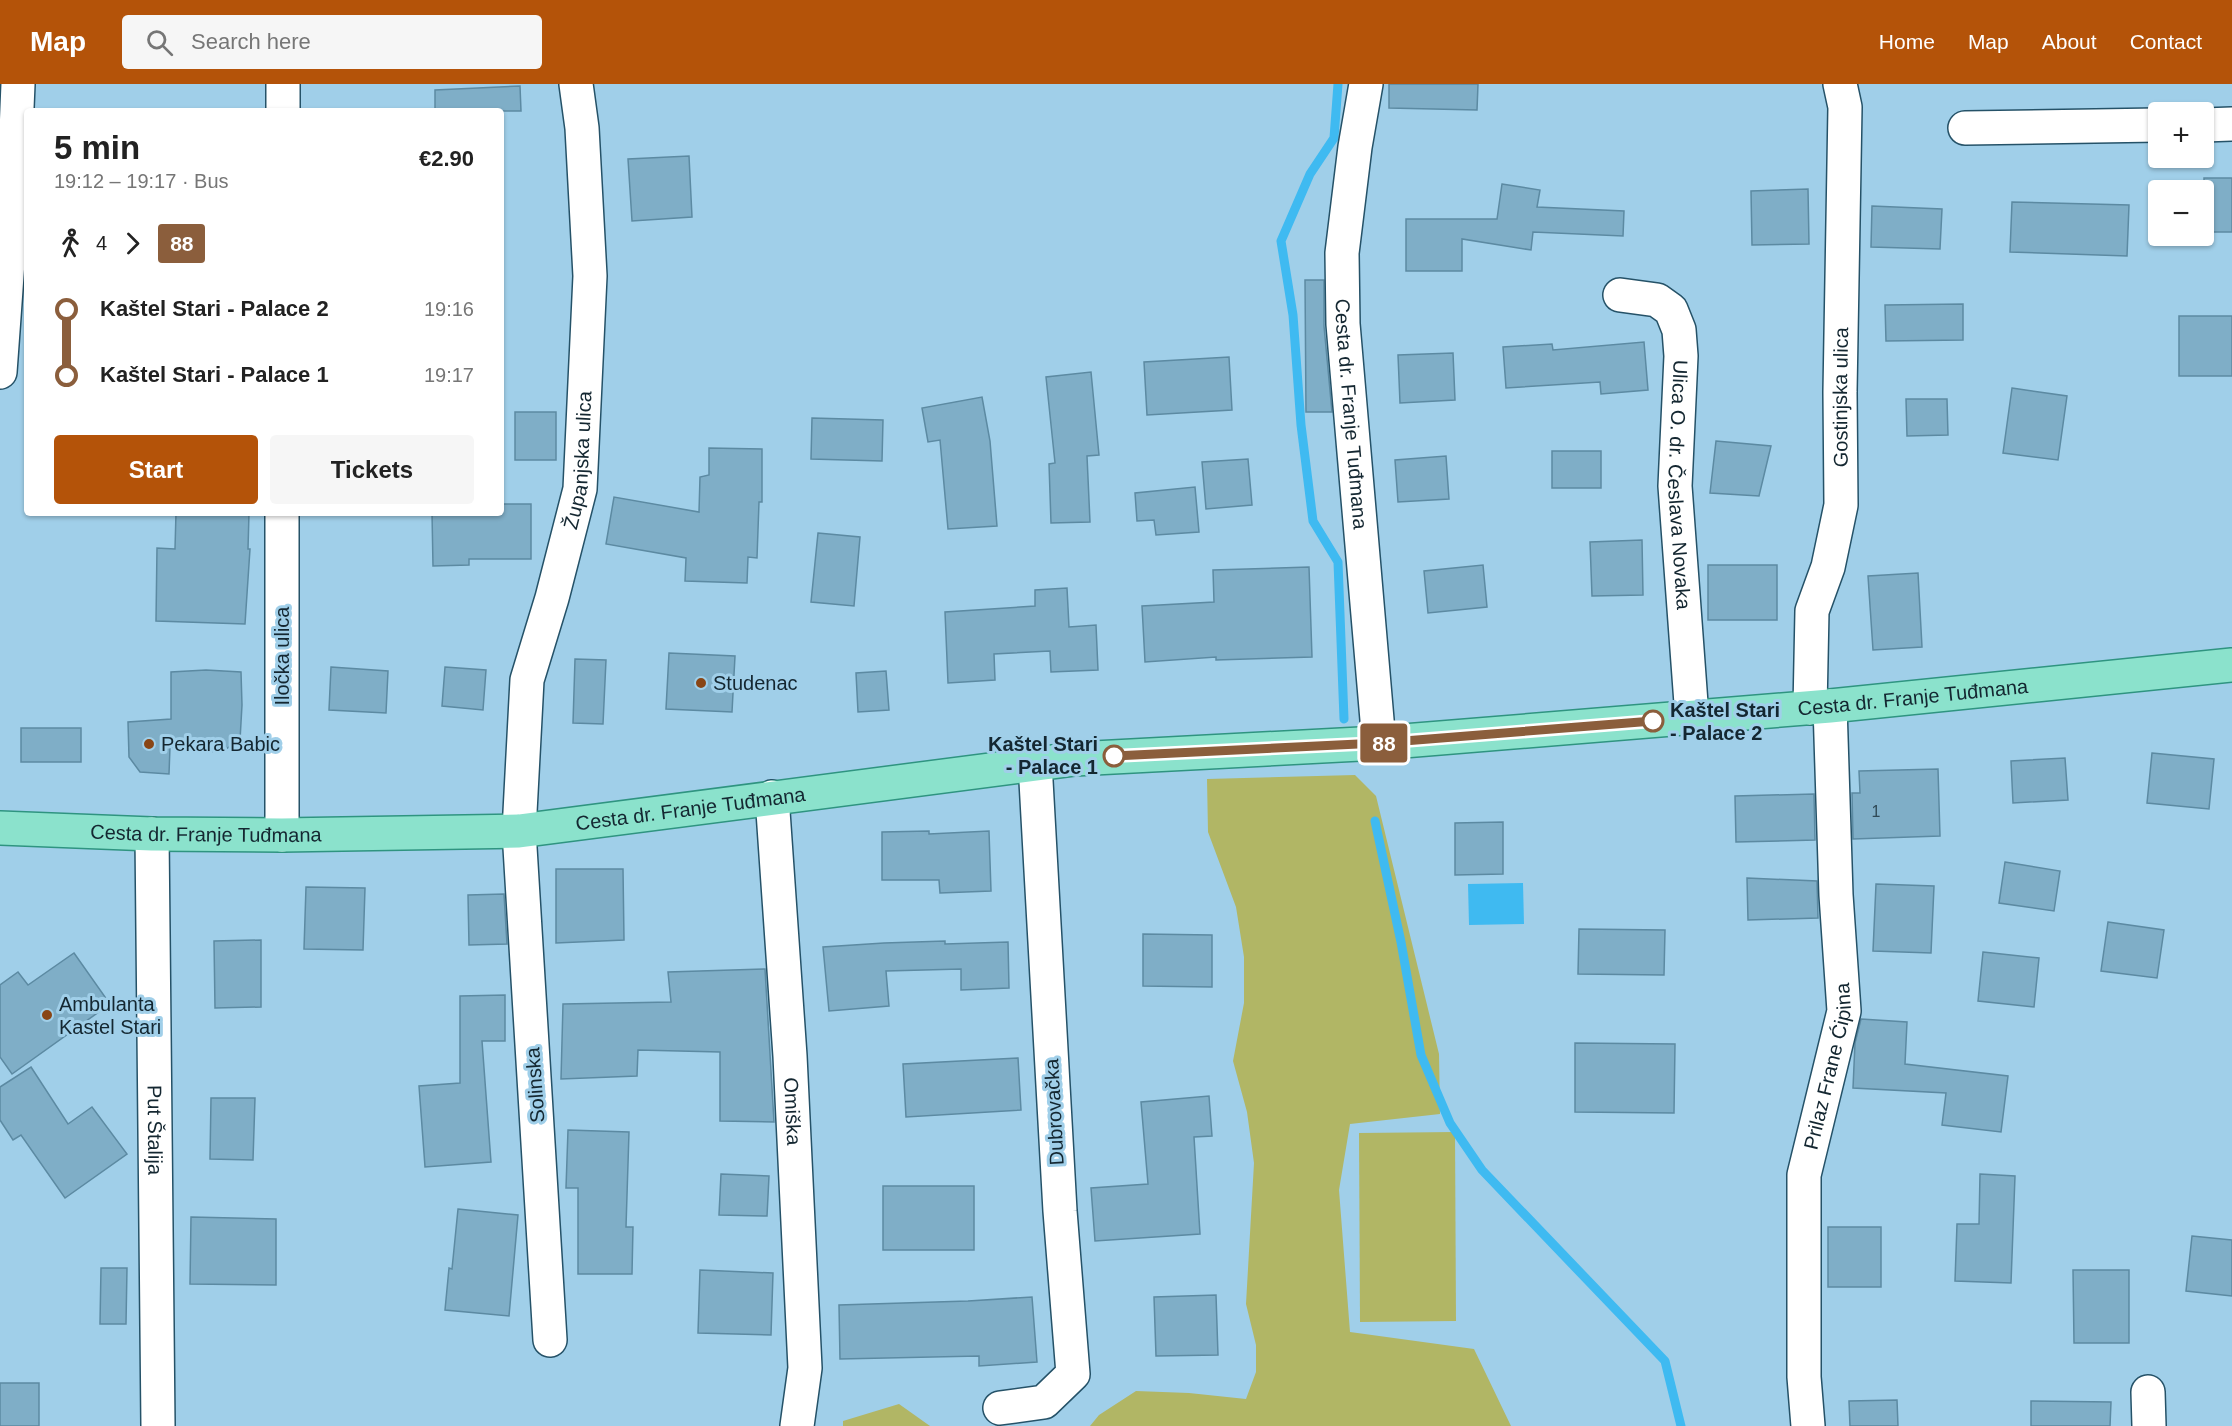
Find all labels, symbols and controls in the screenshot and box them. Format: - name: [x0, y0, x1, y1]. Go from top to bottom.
- search box: [122, 15, 542, 69]
- text: Map: [30, 26, 86, 57]
- icon: search: [143, 26, 176, 59]
- text: Search here: [191, 29, 311, 54]
- text: Home: [1879, 30, 1935, 53]
- text: Map: [1968, 30, 2009, 53]
- text: About: [2042, 30, 2097, 53]
- text: Contact: [2130, 30, 2202, 53]
- map controls: [2148, 102, 2214, 246]
- button: +: [2148, 102, 2214, 168]
- text: 5 min: [54, 129, 140, 166]
- text: €2.90: [419, 146, 474, 171]
- text: 19:12 – 19:17 · Bus: [54, 170, 229, 192]
- button: −: [2148, 180, 2214, 246]
- icon: walk: [54, 227, 87, 260]
- icon: forward: [116, 227, 149, 260]
- text: 4: [96, 232, 107, 254]
- text: 88: [170, 232, 193, 255]
- text: Kaštel Stari - Palace 2: [100, 296, 329, 321]
- text: 19:16: [424, 298, 474, 320]
- street label: Cesta dr. Franje Tuđmana: [1332, 298, 1372, 531]
- street label: Gostinjska ulica: [1829, 326, 1852, 467]
- street label: Ulica O. dr. Česlava Novaka: [1664, 359, 1695, 611]
- text: Kaštel Stari - Palace 1: [100, 362, 329, 387]
- text: 19:17: [424, 364, 474, 386]
- street label: Županjska ulica: [559, 390, 596, 531]
- button: Start: [54, 435, 258, 504]
- button: Tickets: [270, 435, 474, 504]
- street label: Iločka ulica: [271, 606, 293, 705]
- place label: Studenac: [713, 672, 798, 694]
- street label: Cesta dr. Franje Tuđmana: [1797, 675, 2030, 720]
- marker: Studenac: [694, 676, 708, 690]
- place label: Kaštel Stari - Palace 2: [1670, 699, 1780, 744]
- marker: Kaštel Stari - Palace 2: [1642, 710, 1664, 732]
- line badge: 88: [1357, 724, 1411, 762]
- text: 88: [1372, 732, 1396, 755]
- place label: Pekara Babic: [161, 733, 280, 755]
- place label: Kaštel Stari - Palace 1: [988, 733, 1098, 778]
- marker: Pekara Babic: [142, 737, 156, 751]
- marker: Kaštel Stari - Palace 1: [1103, 745, 1125, 767]
- street label: Cesta dr. Franje Tuđmana: [574, 783, 807, 835]
- house number: 1: [1872, 803, 1881, 820]
- street label: Cesta dr. Franje Tuđmana: [90, 821, 323, 846]
- street label: Prilaz Frane Ćipina: [1800, 981, 1855, 1152]
- place label: Ambulanta Kastel Stari: [59, 993, 161, 1038]
- marker: Ambulanta Kastel Stari: [40, 1008, 54, 1022]
- street label: Solinska: [521, 1046, 549, 1123]
- street label: Dubrovačka: [1040, 1057, 1068, 1166]
- street label: Omiška: [780, 1077, 805, 1147]
- street label: Put Štalija: [144, 1085, 166, 1176]

